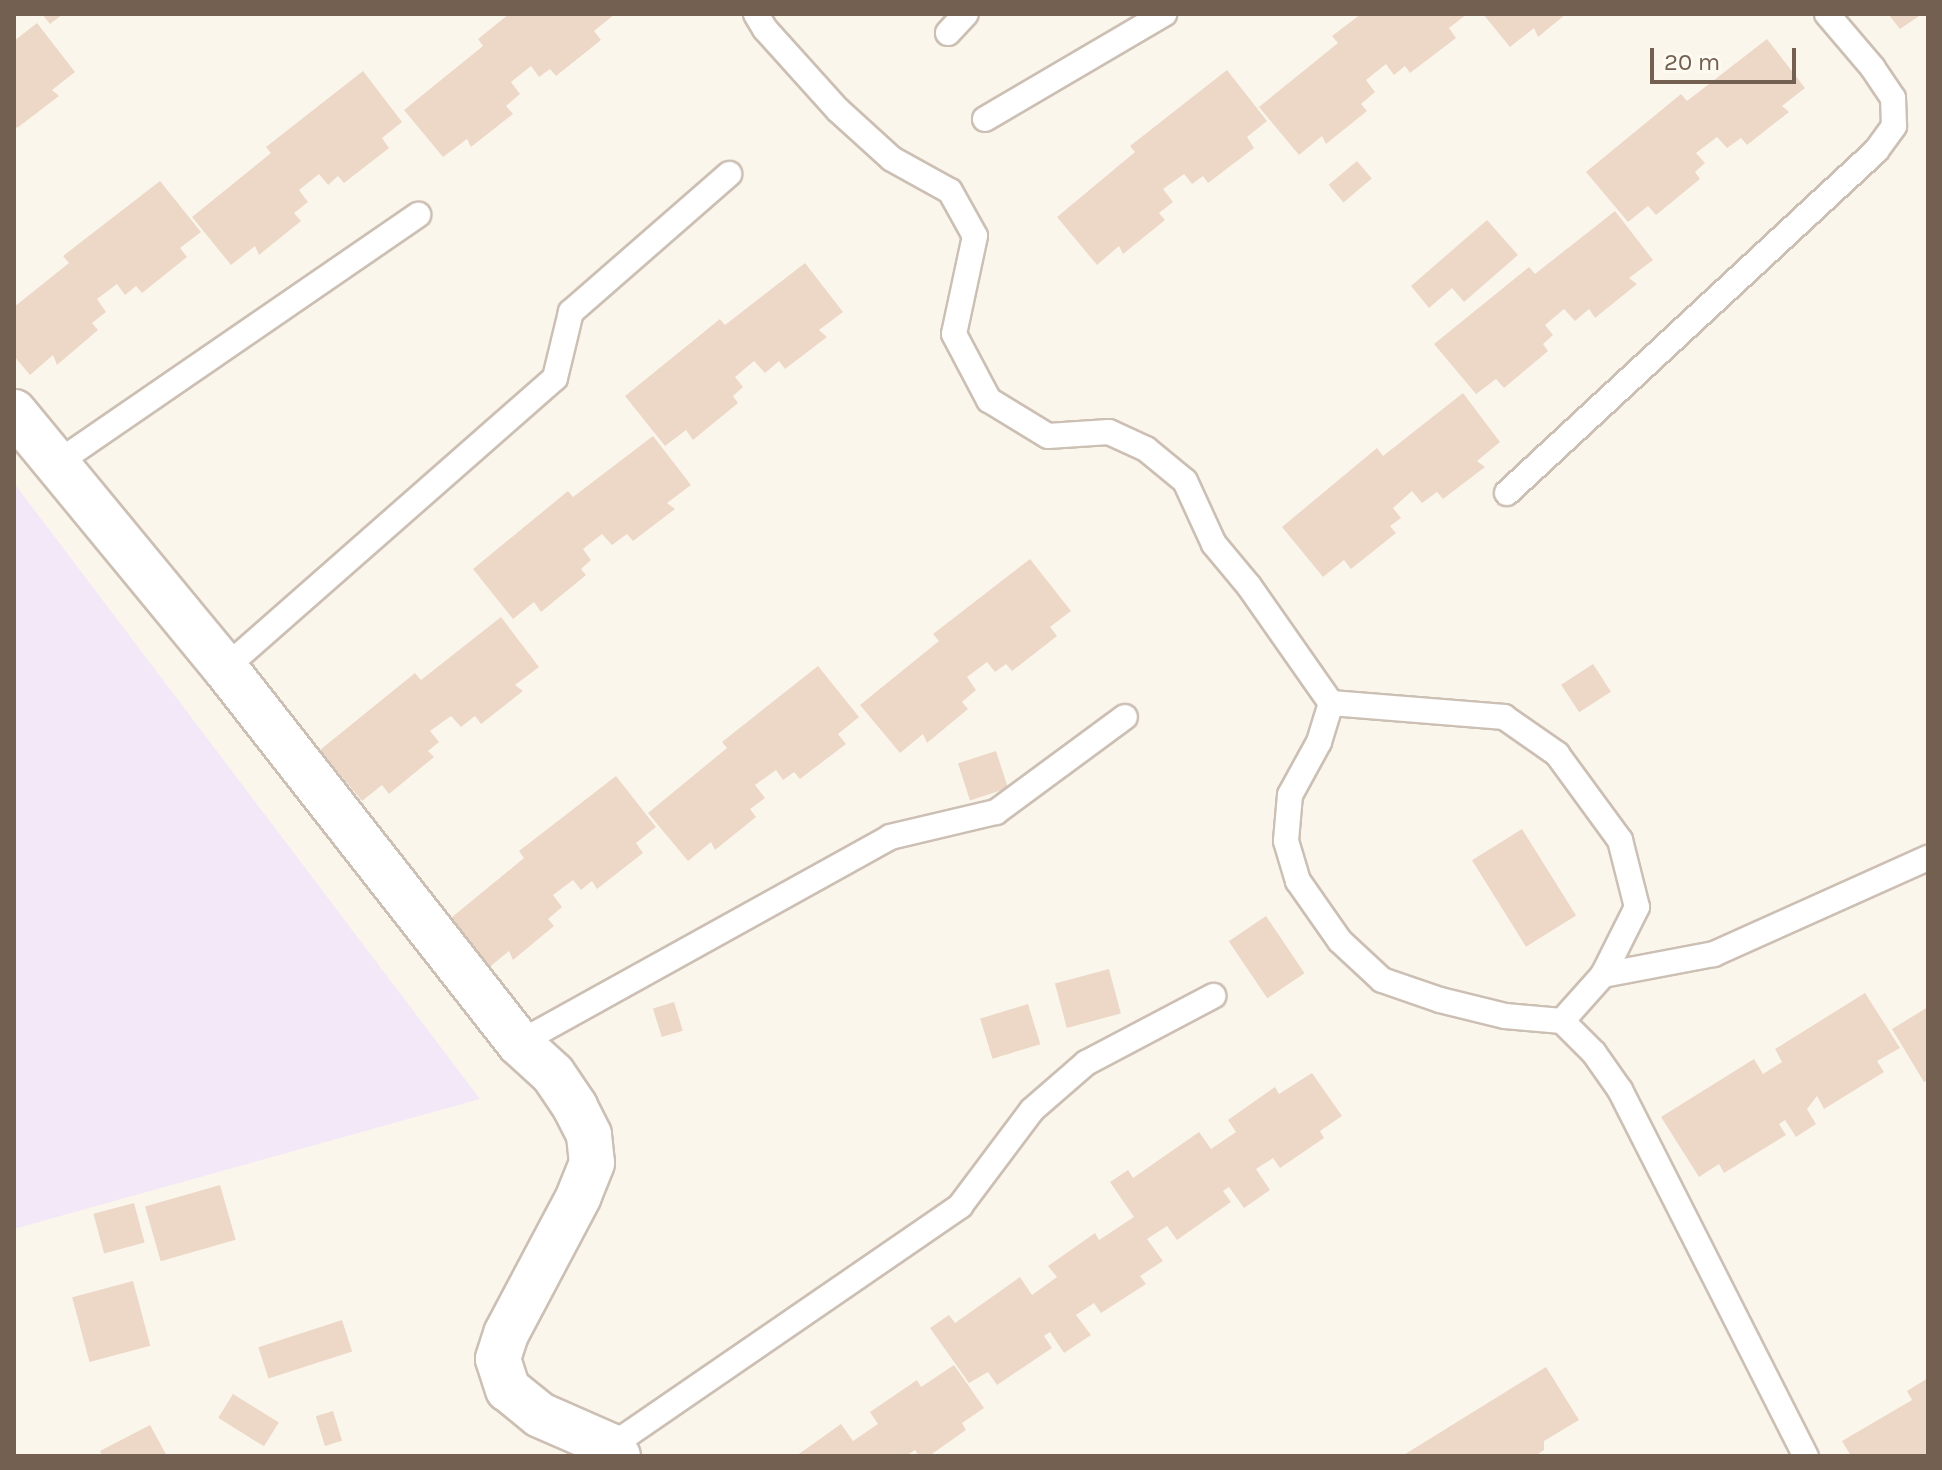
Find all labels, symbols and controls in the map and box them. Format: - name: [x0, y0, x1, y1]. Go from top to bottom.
- scale bar: [1654, 32, 1800, 82]
- text: 20 m: [1664, 48, 1720, 76]

